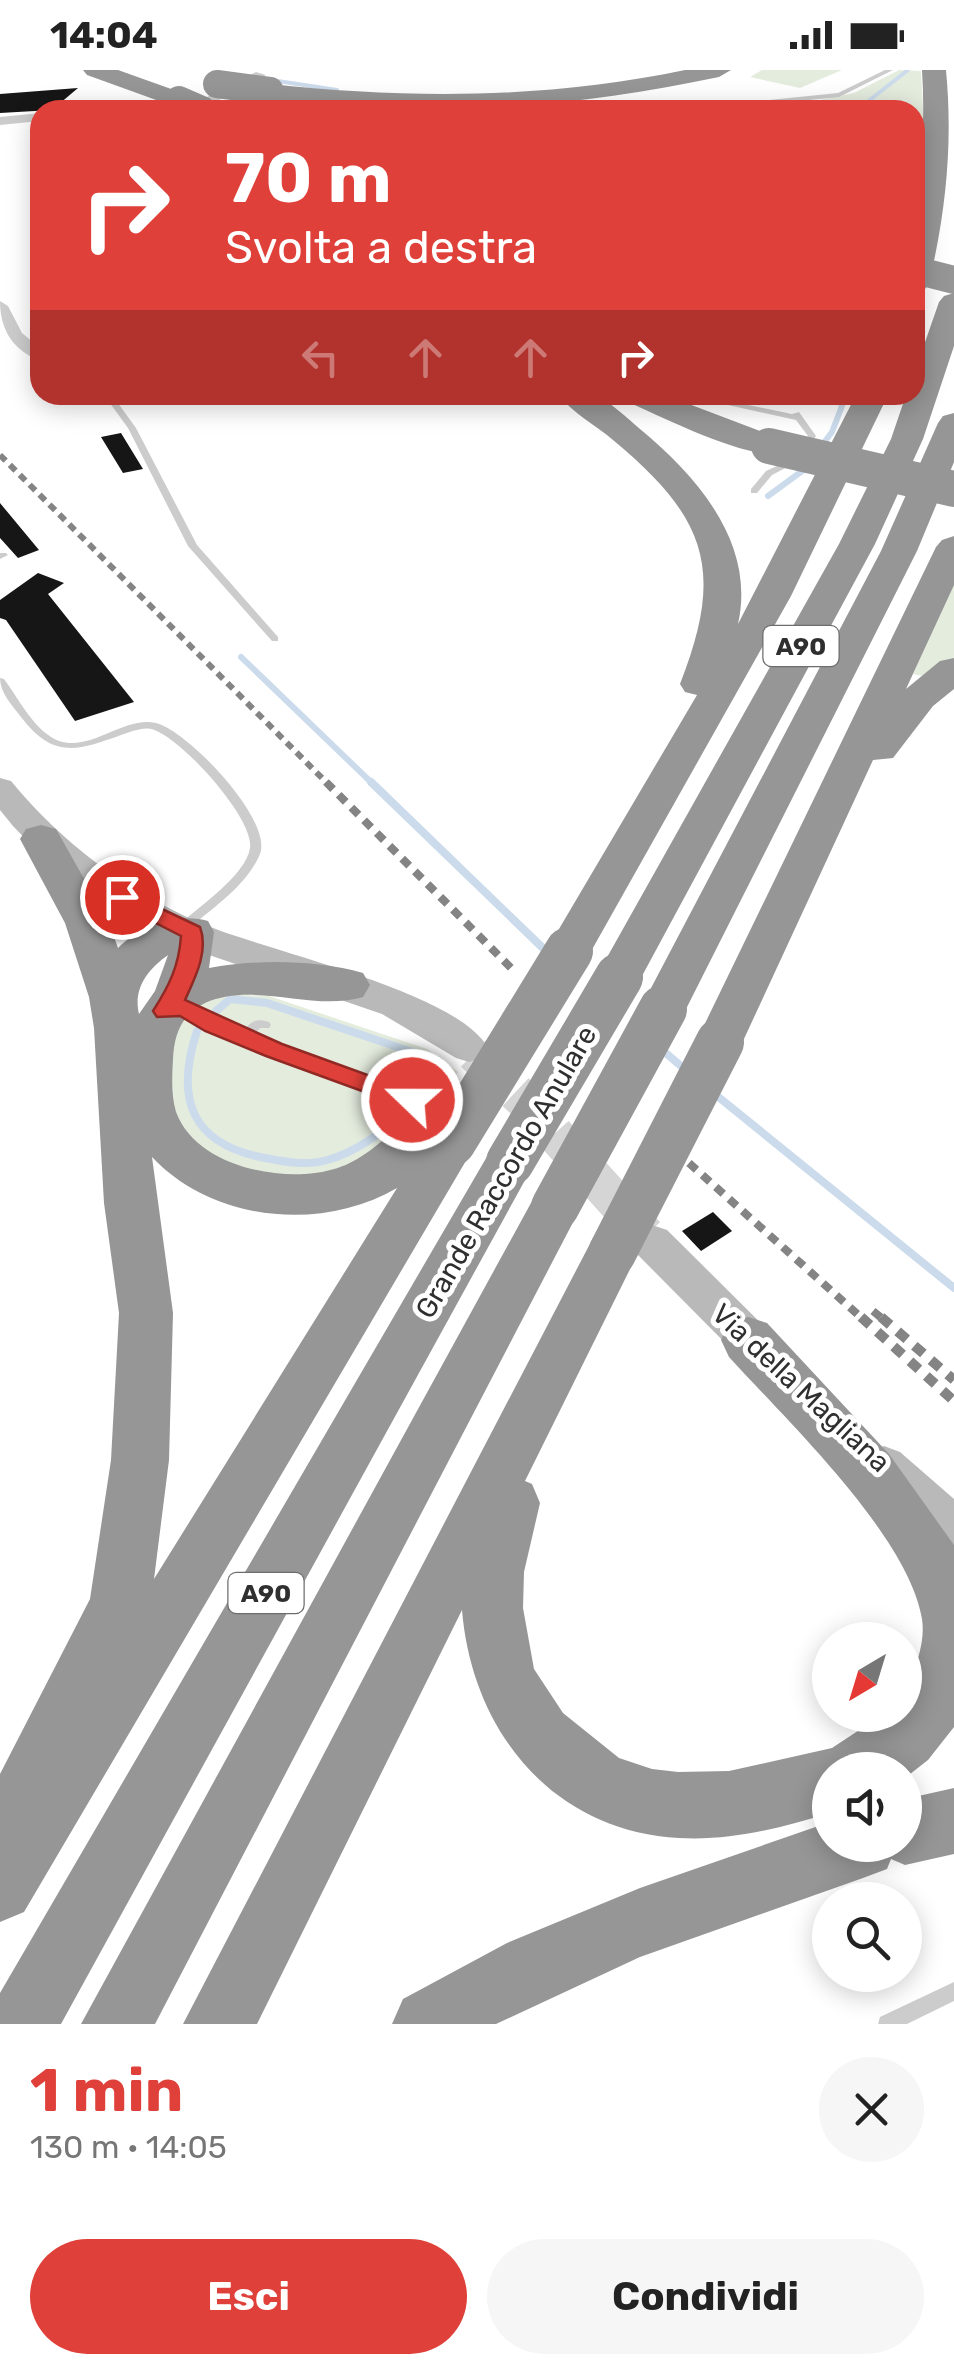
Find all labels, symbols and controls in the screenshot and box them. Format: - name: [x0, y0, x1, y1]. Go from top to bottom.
- text: 14:04: [50, 12, 158, 58]
- text: 70 m: [225, 137, 392, 220]
- icon: right: [60, 140, 190, 270]
- text: Svolta a destra: [225, 221, 537, 274]
- icon: left: [293, 330, 348, 385]
- icon: ahead: [398, 330, 453, 385]
- icon: ahead: [503, 330, 558, 385]
- icon: right: [608, 330, 663, 385]
- road number: A90: [764, 626, 838, 666]
- pin: [80, 855, 165, 940]
- icon: arrive: [95, 870, 150, 925]
- street label: Grande Raccordo Anulare: [409, 1020, 603, 1324]
- position arrow: [360, 1048, 464, 1152]
- street label: Via della Magliana: [705, 1297, 897, 1479]
- road number: A90: [228, 1573, 304, 1613]
- north arrow: [812, 1622, 922, 1732]
- map controls: [812, 1622, 922, 1992]
- button: sound: [812, 1752, 922, 1862]
- button: search: [812, 1882, 922, 1992]
- text: 1 min: [30, 2055, 183, 2126]
- button: close: [819, 2057, 924, 2162]
- text: 130 m · 14:05: [30, 2128, 227, 2166]
- button: Esci: [30, 2239, 467, 2354]
- button: Condividi: [487, 2239, 924, 2354]

